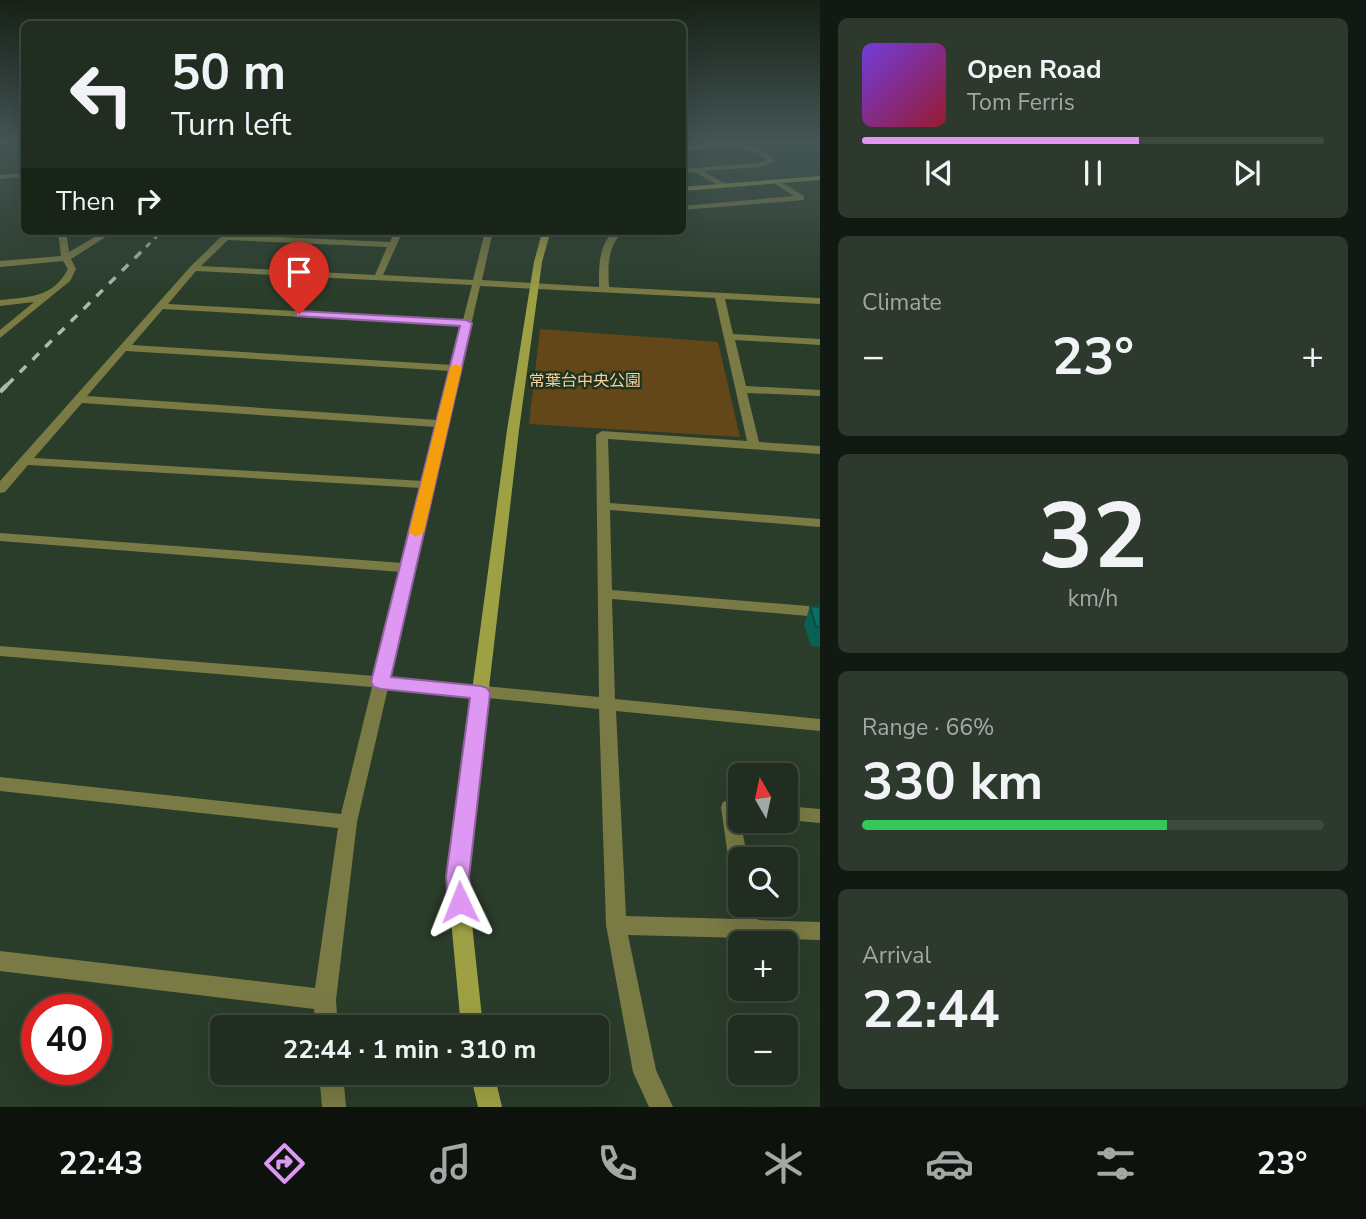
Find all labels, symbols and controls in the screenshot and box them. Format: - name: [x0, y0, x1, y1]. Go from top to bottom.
- text: 50 m: [171, 39, 286, 106]
- icon: left: [56, 49, 147, 140]
- text: Open Road: [967, 52, 1102, 87]
- text: Tom Ferris: [967, 87, 1075, 118]
- text: Turn left: [171, 103, 291, 146]
- icon: previous: [920, 154, 958, 192]
- icon: pause: [1074, 154, 1112, 192]
- icon: next: [1228, 154, 1266, 192]
- icon: right: [129, 182, 167, 220]
- text: Then: [56, 184, 115, 219]
- pin: [269, 242, 329, 314]
- icon: arrive: [280, 253, 318, 291]
- text: Climate: [862, 287, 942, 318]
- text: 23°: [1052, 321, 1134, 392]
- text: −: [862, 331, 885, 382]
- text: +: [1301, 331, 1324, 382]
- park label: 常葉台中央公園: [529, 370, 641, 392]
- text: 32: [1038, 475, 1148, 599]
- text: km/h: [1068, 583, 1118, 614]
- text: Range · 66%: [862, 712, 994, 743]
- text: 330 km: [862, 746, 1043, 817]
- north arrow: [728, 763, 798, 833]
- map controls: [728, 763, 798, 1085]
- button: search: [728, 847, 798, 917]
- position arrow: [423, 865, 497, 939]
- button: +: [728, 931, 798, 1001]
- text: Arrival: [862, 940, 931, 971]
- text: 22:44: [862, 974, 1000, 1045]
- speed limit sign: 40: [21, 994, 112, 1085]
- button: −: [728, 1015, 798, 1085]
- text: 22:44 · 1 min · 310 m: [283, 1032, 536, 1067]
- icon: directions: [260, 1139, 309, 1188]
- icon: music: [426, 1139, 475, 1188]
- icon: phone: [593, 1139, 642, 1188]
- icon: climate: [759, 1139, 808, 1188]
- icon: car: [925, 1139, 974, 1188]
- icon: filters: [1091, 1139, 1140, 1188]
- text: 22:43: [59, 1142, 143, 1185]
- text: 23°: [1257, 1142, 1307, 1185]

